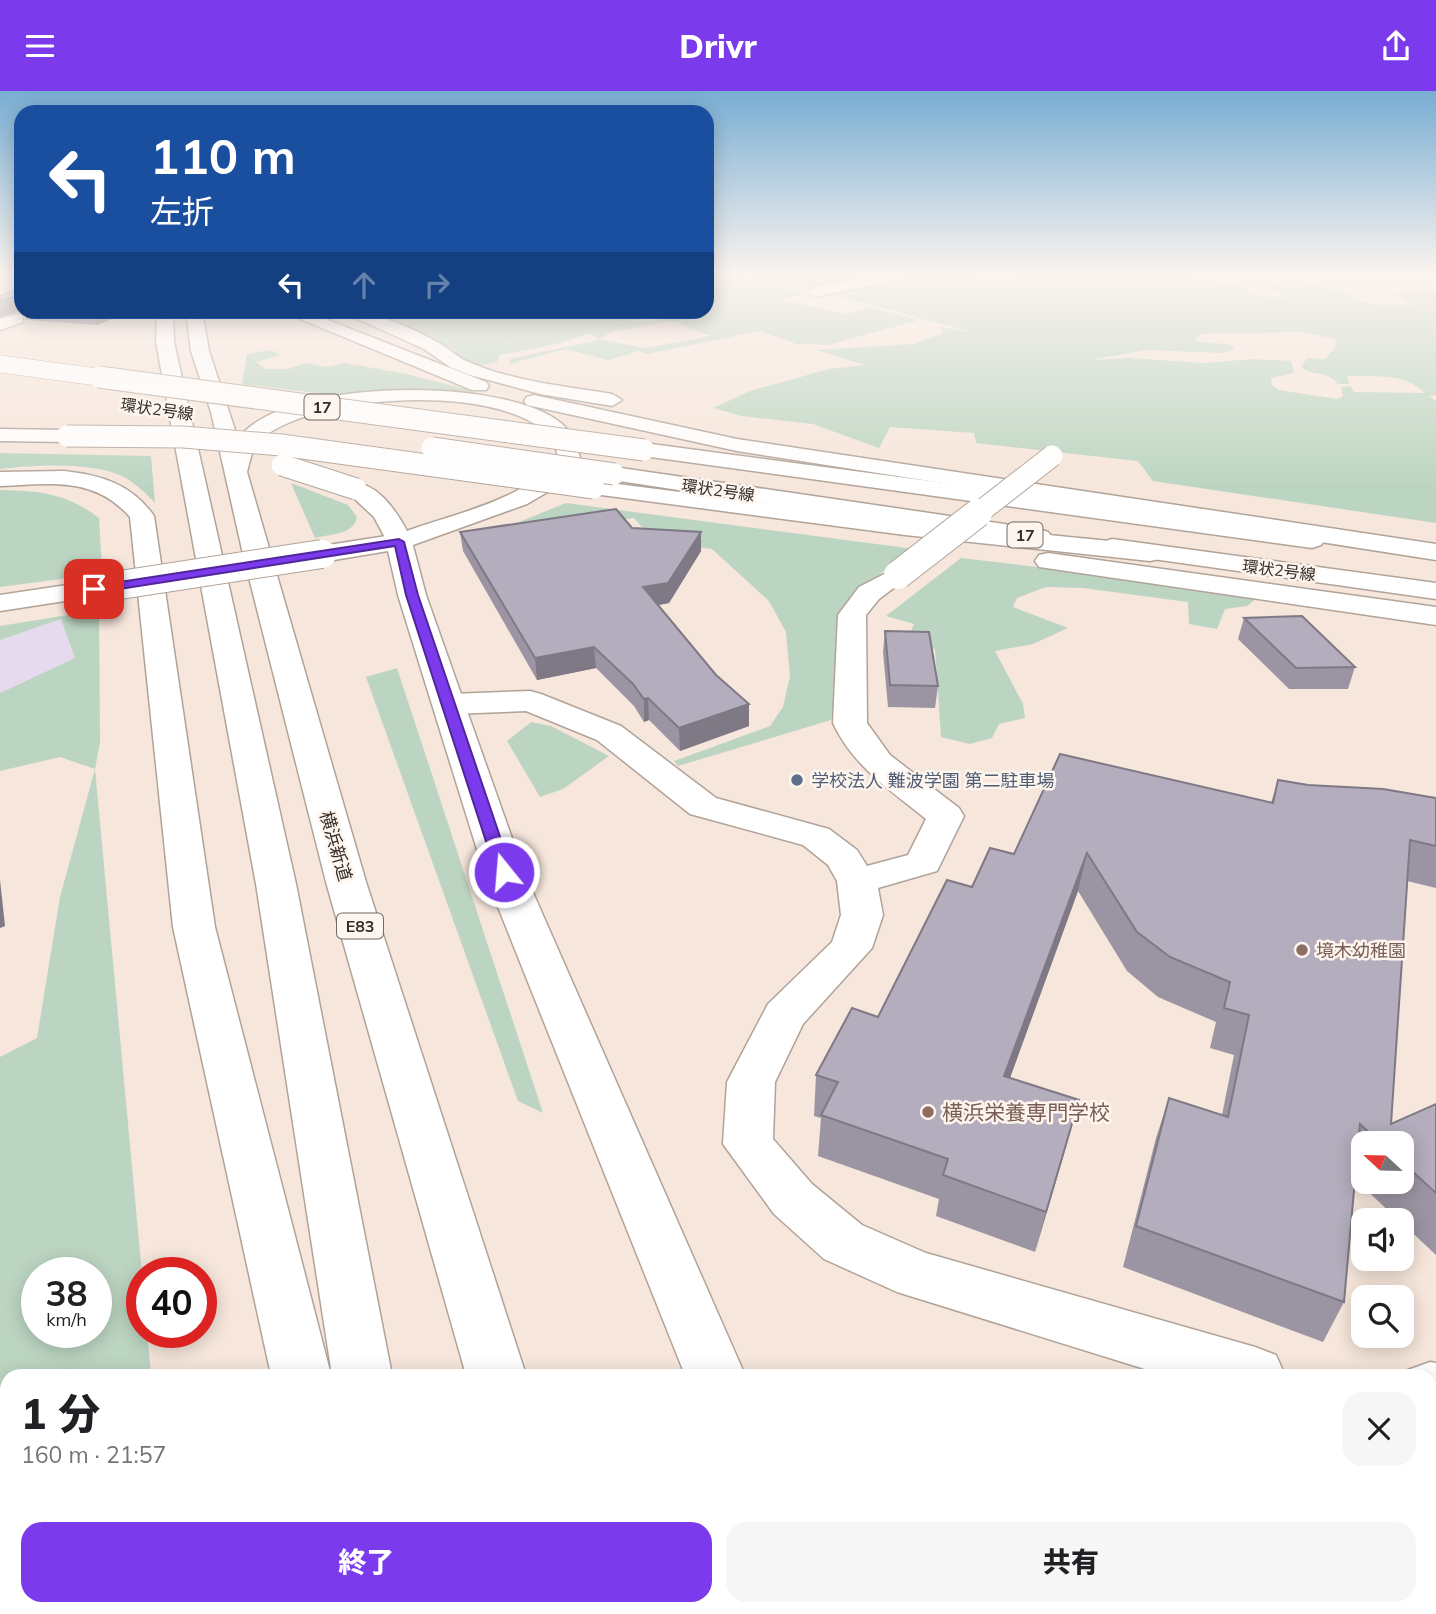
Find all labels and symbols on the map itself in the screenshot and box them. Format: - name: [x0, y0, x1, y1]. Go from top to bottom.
- street label: 環状2号線: [119, 394, 195, 424]
- road number: 17: [304, 395, 340, 419]
- street label: 環状2号線: [680, 475, 756, 505]
- road number: 17: [1007, 523, 1042, 548]
- street label: 環状2号線: [1241, 556, 1317, 584]
- pin: [64, 559, 124, 619]
- place label: 学校法人 難波学園 第二駐車場: [811, 769, 1054, 792]
- marker: 学校法人 難波学園 第二駐車場: [789, 772, 805, 788]
- street label: 横浜新道: [315, 808, 357, 884]
- position arrow: [467, 835, 541, 909]
- road number: E83: [337, 913, 383, 939]
- place label: 境木幼稚園: [1316, 939, 1406, 962]
- marker: 境木幼稚園: [1294, 942, 1310, 958]
- place label: 横浜栄養専門学校: [942, 1099, 1110, 1125]
- marker: 横浜栄養専門学校: [920, 1104, 936, 1120]
- north arrow: [1351, 1131, 1414, 1193]
- speed limit sign: 40: [126, 1257, 217, 1348]

